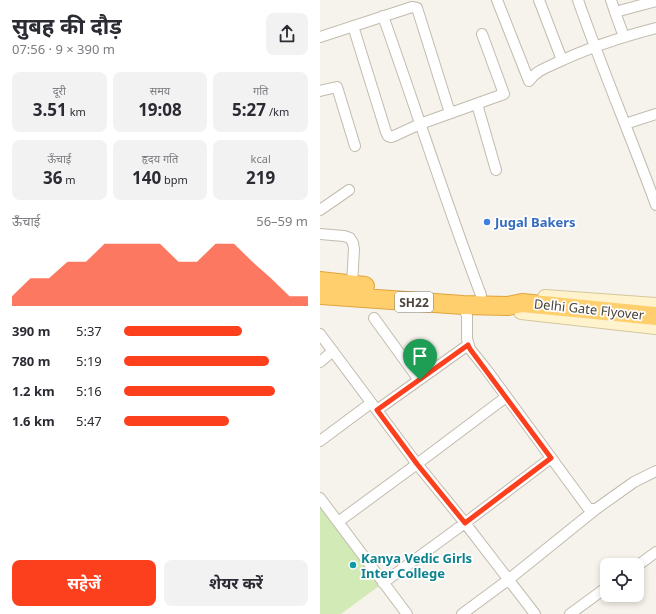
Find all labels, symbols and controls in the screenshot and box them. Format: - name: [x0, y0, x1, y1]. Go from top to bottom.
- text: सुबह की दौड़: [12, 10, 122, 40]
- button: share: [266, 13, 308, 55]
- text: 07:56 · 9 × 390 m: [12, 40, 115, 58]
- text: दूरी: [53, 83, 66, 98]
- text: समय: [150, 83, 170, 98]
- text: गति: [253, 83, 268, 98]
- text: 3.51: [33, 98, 67, 121]
- text: 19:08: [138, 98, 182, 121]
- text: 5:27: [232, 98, 266, 121]
- text: km: [67, 104, 86, 119]
- text: /km: [266, 104, 289, 119]
- text: ऊँचाई: [47, 151, 71, 166]
- text: हृदय गति: [142, 151, 178, 166]
- text: kcal: [251, 151, 271, 166]
- text: 36: [43, 166, 62, 189]
- text: 140: [132, 166, 161, 189]
- text: 219: [246, 166, 275, 189]
- text: m: [62, 172, 76, 187]
- text: bpm: [161, 172, 188, 187]
- text: ऊँचाई: [12, 212, 40, 230]
- text: 56–59 m: [256, 212, 308, 230]
- place label: Jugal Bakers: [494, 213, 576, 231]
- marker: Jugal Bakers: [482, 217, 492, 227]
- road number: SH22: [395, 292, 433, 312]
- street label: Delhi Gate Flyover: [533, 294, 646, 324]
- text: 390 m: [12, 322, 50, 340]
- text: 5:37: [76, 322, 102, 340]
- pin: [403, 339, 437, 380]
- icon: arrive: [409, 345, 431, 367]
- text: 780 m: [12, 352, 50, 370]
- text: 5:19: [76, 352, 102, 370]
- text: 1.2 km: [12, 382, 55, 400]
- text: 5:16: [76, 382, 102, 400]
- text: 1.6 km: [12, 412, 55, 430]
- text: 5:47: [76, 412, 102, 430]
- place label: Kanya Vedic Girls Inter College: [361, 549, 472, 582]
- map controls: [600, 558, 644, 602]
- button: locate: [600, 558, 644, 602]
- button: सहेजें: [12, 560, 156, 606]
- button: शेयर करें: [164, 560, 308, 606]
- marker: Kanya Vedic Girls Inter College: [348, 560, 358, 570]

